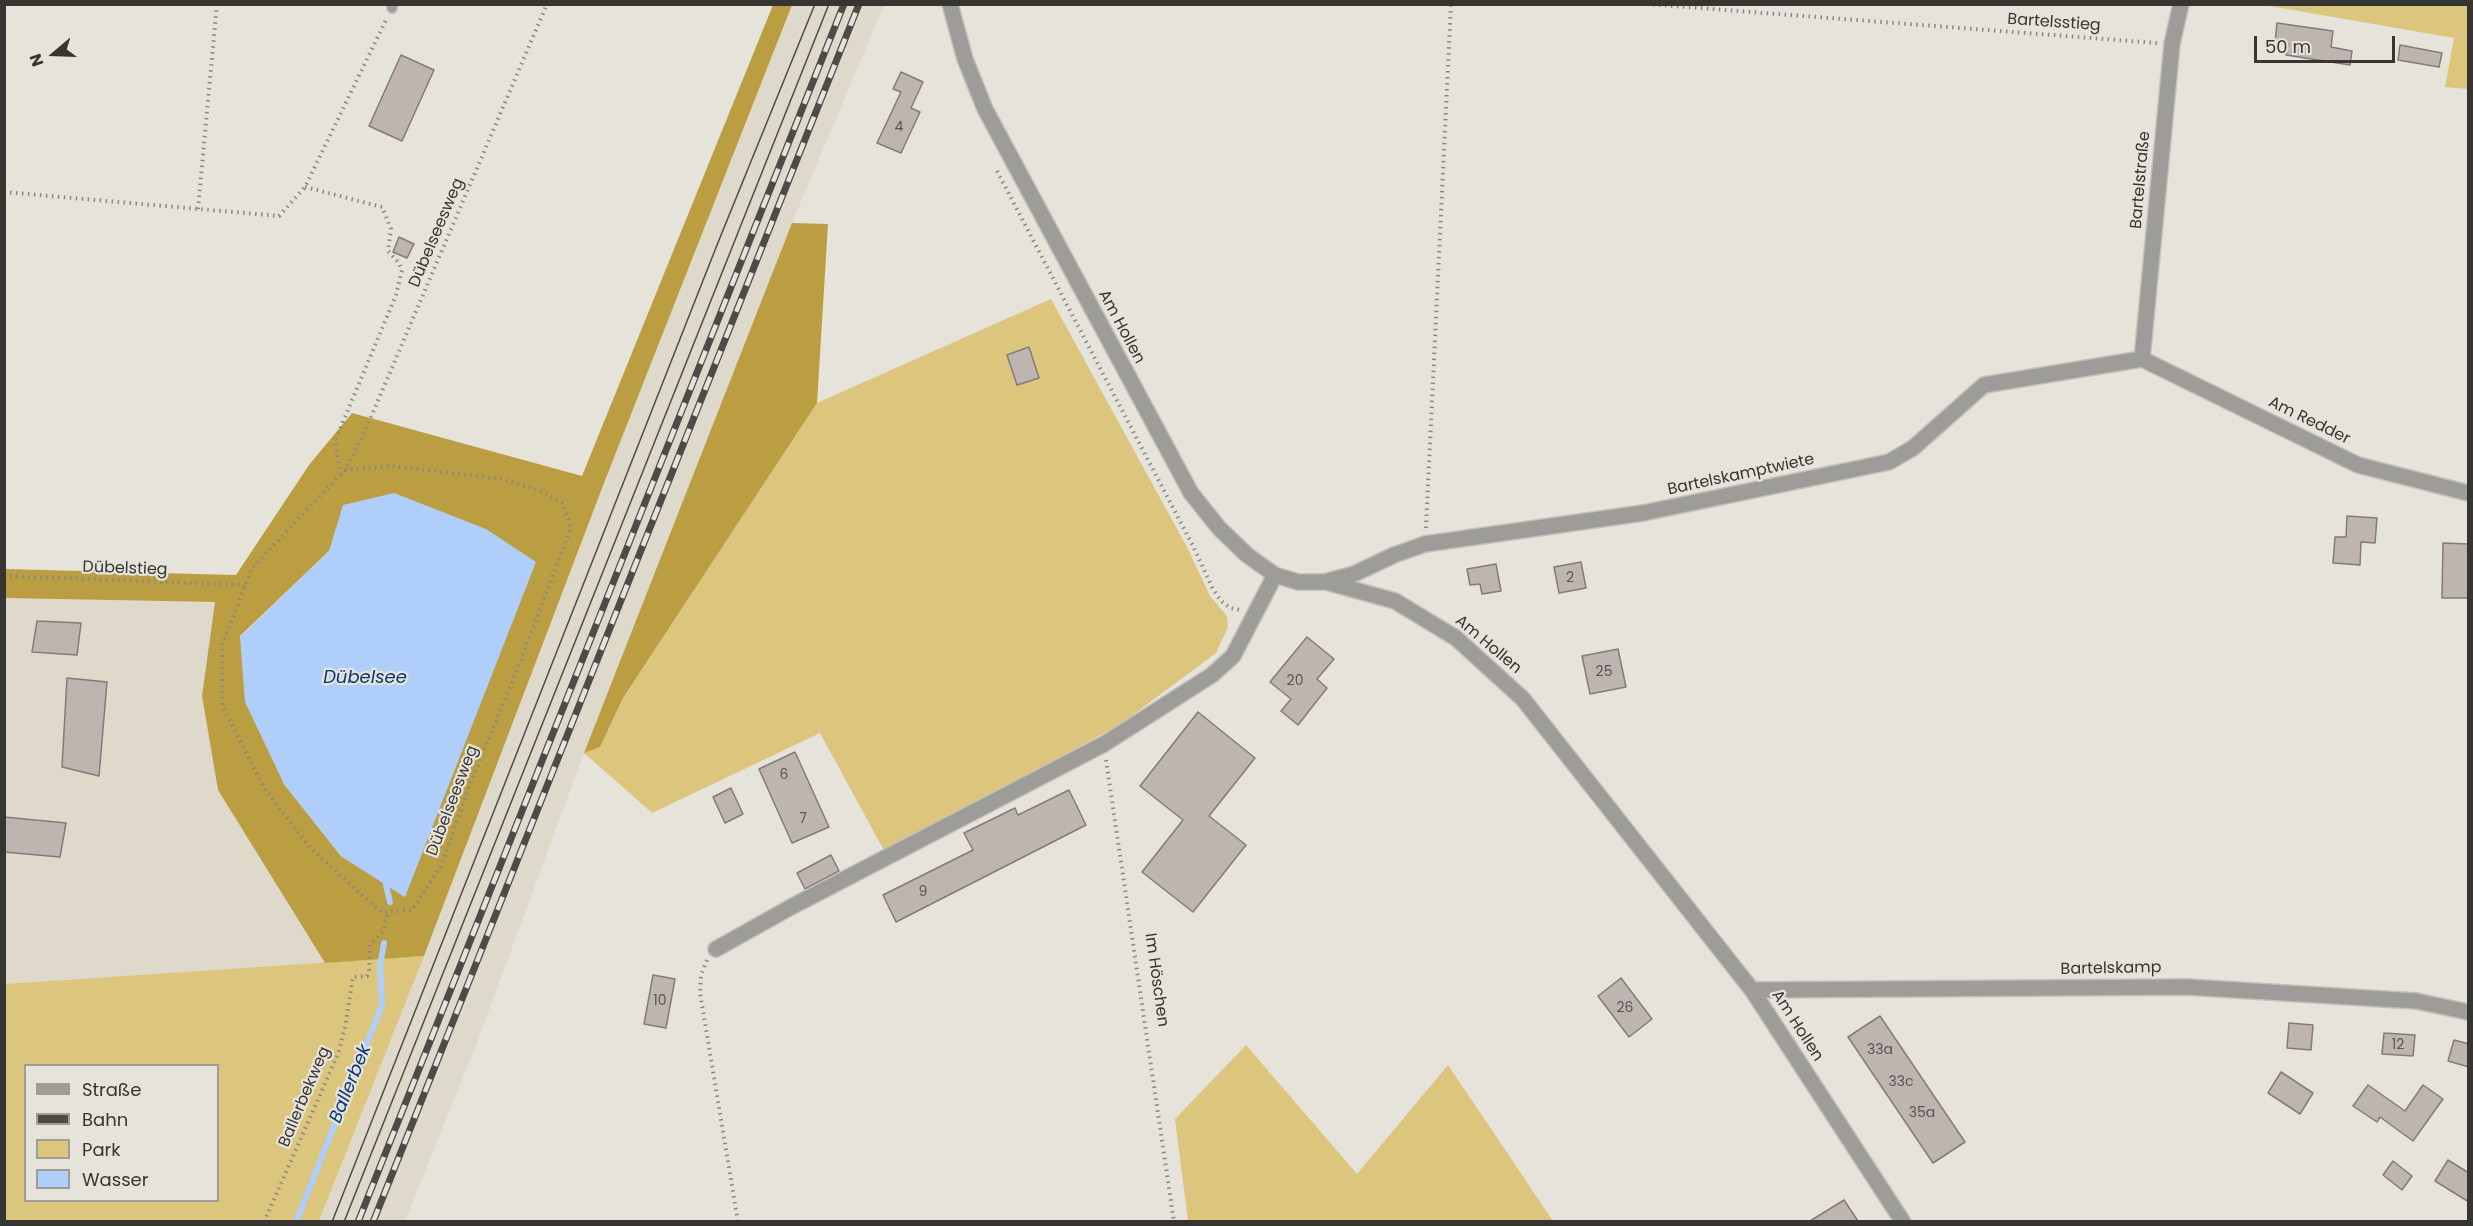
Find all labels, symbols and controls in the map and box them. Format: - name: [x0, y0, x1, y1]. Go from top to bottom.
- street label: Bartelsstieg: [2007, 10, 2101, 36]
- north arrow: [24, 24, 84, 84]
- scale bar: [2257, 24, 2398, 62]
- text: 50 m: [2265, 34, 2311, 59]
- text: N: [24, 51, 49, 69]
- house number: 4: [895, 119, 903, 135]
- street label: Bartelstraße: [2127, 130, 2155, 230]
- street label: Dübelseesweg: [405, 176, 469, 290]
- street label: Am Hollen: [1094, 287, 1148, 367]
- street label: Am Redder: [2265, 393, 2353, 449]
- street label: Bartelskamptwiete: [1666, 450, 1816, 500]
- street label: Dübelstieg: [82, 558, 168, 580]
- house number: 2: [1566, 570, 1574, 586]
- street label: Am Hollen: [1451, 612, 1525, 678]
- house number: 25: [1596, 664, 1612, 680]
- water label: Dübelsee: [323, 667, 407, 689]
- house number: 20: [1287, 673, 1303, 689]
- street label: Dübelseesweg: [423, 743, 483, 859]
- house number: 6: [780, 767, 788, 783]
- house number: 7: [799, 811, 807, 827]
- house number: 9: [919, 884, 927, 900]
- street label: Im Höschen: [1140, 932, 1172, 1028]
- street label: Bartelskamp: [2060, 959, 2162, 979]
- street label: Am Hollen: [1767, 987, 1827, 1065]
- house number: 10: [653, 993, 667, 1009]
- house number: 26: [1617, 1000, 1633, 1016]
- house number: 12: [2392, 1037, 2404, 1053]
- water label: Ballerbek: [326, 1042, 376, 1126]
- house number: 33a: [1867, 1042, 1893, 1058]
- street label: Ballerbekweg: [275, 1044, 335, 1150]
- legend: [24, 1064, 219, 1202]
- house number: 33c: [1889, 1074, 1913, 1090]
- text: Straße: [82, 1077, 141, 1102]
- house number: 35a: [1909, 1105, 1935, 1121]
- text: Bahn: [82, 1107, 128, 1132]
- text: Park: [82, 1137, 121, 1162]
- text: Wasser: [82, 1167, 148, 1192]

